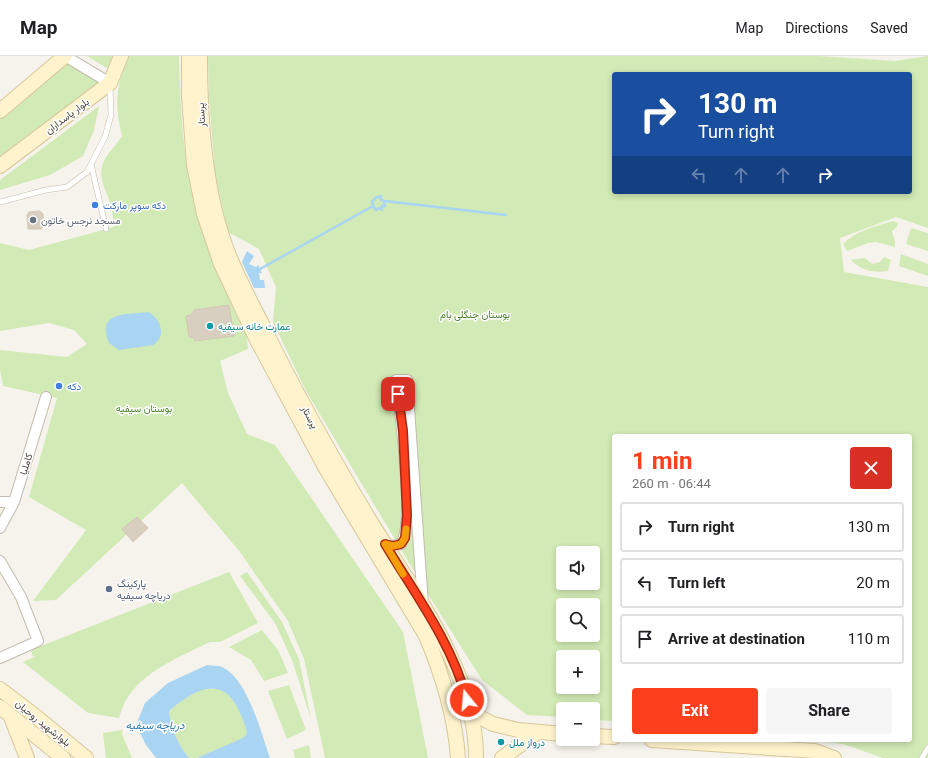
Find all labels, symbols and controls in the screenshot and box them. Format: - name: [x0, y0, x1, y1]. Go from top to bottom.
- text: Map: [20, 16, 58, 39]
- text: Map: [736, 20, 763, 36]
- text: Directions: [785, 20, 848, 36]
- text: Saved: [870, 20, 908, 36]
- text: 130 m: [698, 87, 777, 120]
- icon: right: [632, 88, 684, 140]
- street label: بلوار پاسداران: [43, 96, 92, 138]
- street label: پرستار: [195, 102, 209, 129]
- text: Turn right: [698, 121, 775, 142]
- icon: left: [688, 164, 710, 186]
- icon: ahead: [730, 164, 752, 186]
- icon: ahead: [772, 164, 794, 186]
- icon: right: [814, 164, 836, 186]
- marker: دکه سوپر مارکت: [90, 200, 100, 210]
- place label: دکه سوپر مارکت: [103, 200, 166, 213]
- marker: مسجد نرجس خاتون: [28, 215, 38, 225]
- place label: مسجد نرجس خاتون: [41, 215, 120, 227]
- park label: بوستان جنگلی بام: [440, 309, 510, 321]
- marker: عمارت خانه سیفیه: [205, 321, 215, 331]
- place label: عمارت خانه سیفیه: [218, 321, 291, 333]
- pin: [381, 377, 415, 411]
- marker: دکه: [54, 381, 64, 391]
- place label: دکه: [67, 381, 82, 392]
- icon: arrive: [387, 383, 409, 405]
- park label: بوستان سیفیه: [116, 403, 172, 415]
- street label: پرستار: [297, 403, 321, 431]
- text: 1 min: [632, 447, 692, 475]
- button: close: [850, 447, 892, 489]
- street label: کاملیا: [18, 451, 36, 476]
- text: 260 m · 06:44: [632, 476, 711, 491]
- icon: right: [634, 516, 656, 538]
- text: Turn right: [668, 518, 734, 536]
- text: 130 m: [848, 518, 890, 536]
- map controls: [556, 546, 600, 746]
- button: sound: [556, 546, 600, 590]
- icon: left: [634, 572, 656, 594]
- text: Turn left: [668, 574, 725, 592]
- text: 20 m: [856, 574, 890, 592]
- place label: پارکینگ دریاچه سیفیه: [117, 578, 171, 603]
- marker: پارکینگ دریاچه سیفیه: [104, 584, 114, 594]
- button: search: [556, 598, 600, 642]
- icon: arrive: [634, 628, 656, 650]
- text: Arrive at destination: [668, 630, 805, 648]
- text: 110 m: [848, 630, 890, 648]
- button: +: [556, 650, 600, 694]
- position arrow: [446, 679, 488, 721]
- button: Exit: [632, 688, 758, 734]
- button: Share: [766, 688, 892, 734]
- street label: بلوارشهید روحیان: [13, 698, 73, 749]
- button: −: [556, 702, 600, 746]
- water label: دریاچه سیفیه: [126, 719, 185, 733]
- marker: درواز ملل: [496, 737, 506, 747]
- place label: درواز ملل: [509, 737, 545, 749]

